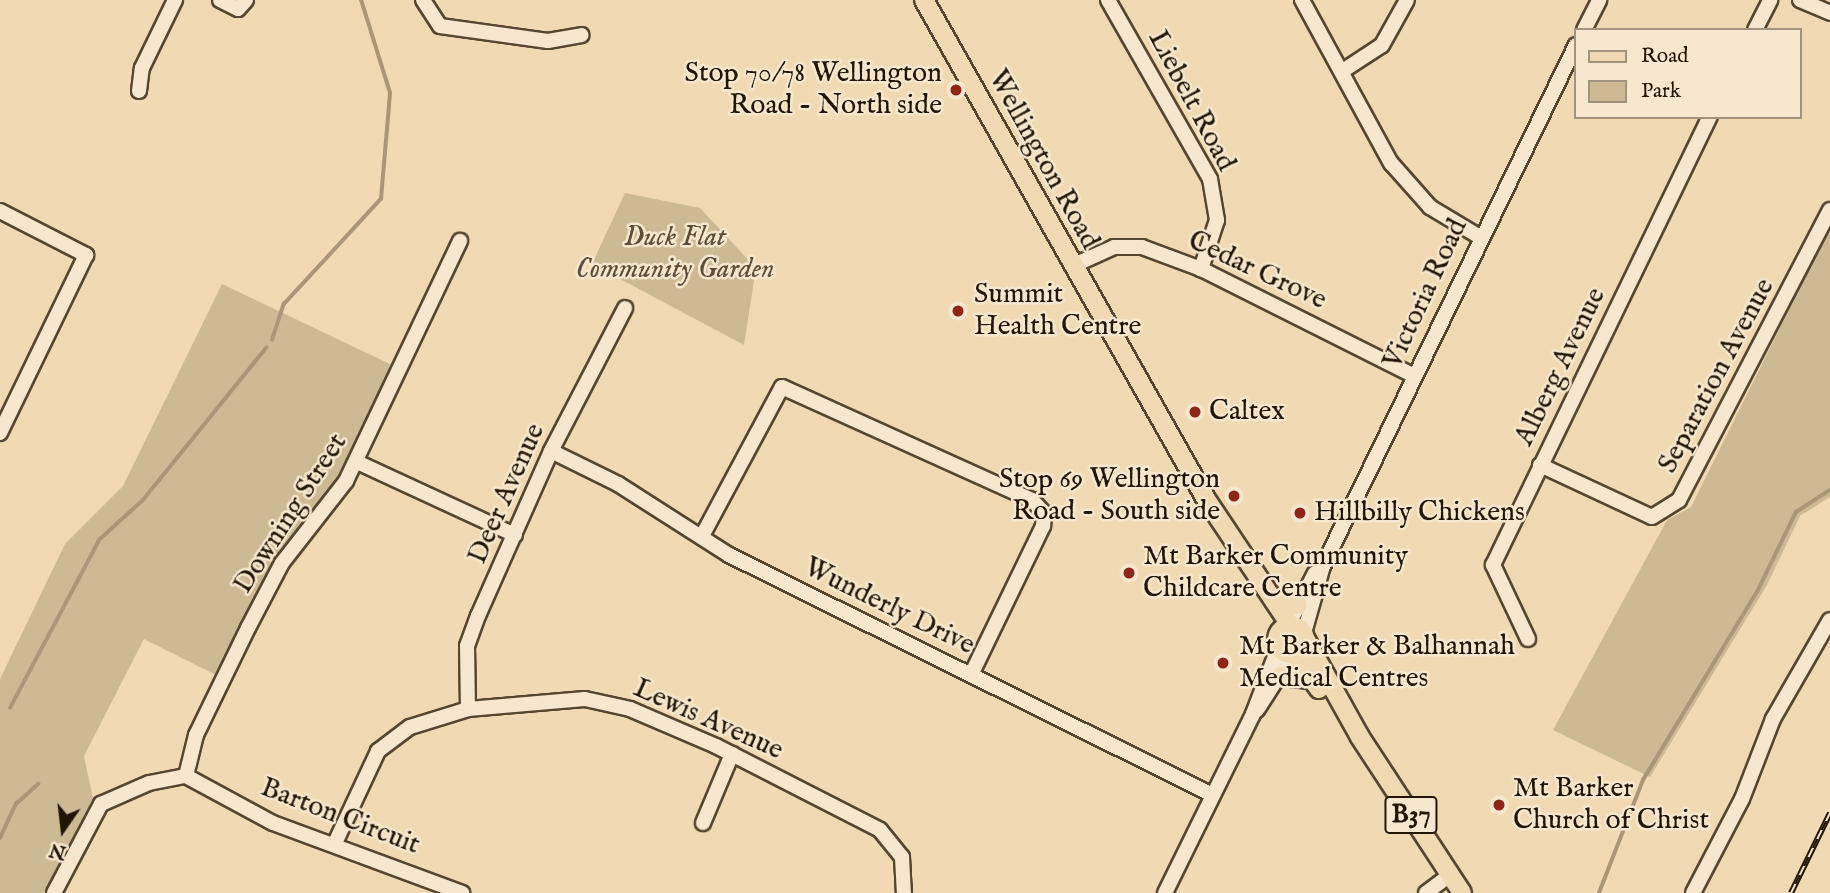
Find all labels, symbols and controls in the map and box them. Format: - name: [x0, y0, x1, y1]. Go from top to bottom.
- street label: Liebelt Road: [1140, 25, 1242, 177]
- legend: [1574, 28, 1802, 119]
- text: Road: [1641, 43, 1688, 70]
- place label: Stop 70/78 Wellington Road - North side: [685, 57, 942, 123]
- street label: Wellington Road: [980, 64, 1106, 256]
- text: Park: [1641, 78, 1681, 105]
- marker: Stop 70/78 Wellington Road - North side: [948, 82, 964, 98]
- street label: Victoria Road: [1377, 214, 1475, 374]
- park label: Duck Flat Community Garden: [576, 221, 774, 287]
- street label: Cedar Grove: [1182, 224, 1332, 318]
- street label: Separation Avenue: [1652, 273, 1782, 479]
- place label: Summit Health Centre: [974, 278, 1141, 344]
- street label: Alberg Avenue: [1508, 283, 1614, 451]
- marker: Summit Health Centre: [948, 301, 968, 321]
- place label: Caltex: [1209, 395, 1285, 429]
- marker: Caltex: [1187, 404, 1203, 420]
- street label: Deer Avenue: [461, 419, 553, 569]
- street label: Downing Street: [227, 428, 355, 600]
- place label: Stop 69 Wellington Road - South side: [999, 463, 1220, 529]
- marker: Stop 69 Wellington Road - South side: [1226, 488, 1242, 504]
- place label: Hillbilly Chickens: [1314, 496, 1525, 530]
- marker: Hillbilly Chickens: [1292, 505, 1308, 521]
- place label: Mt Barker Community Childcare Centre: [1143, 540, 1408, 606]
- street label: Wunderly Drive: [798, 551, 980, 663]
- marker: Mt Barker Community Childcare Centre: [1121, 565, 1137, 581]
- place label: Mt Barker & Balhannah Medical Centres: [1239, 630, 1515, 696]
- marker: Mt Barker & Balhannah Medical Centres: [1213, 653, 1233, 673]
- street label: Lewis Avenue: [628, 672, 788, 768]
- street label: Barton Circuit: [256, 771, 424, 863]
- place label: Mt Barker Church of Christ: [1513, 772, 1709, 838]
- road number: B37: [1383, 792, 1439, 838]
- north arrow: [28, 795, 98, 865]
- marker: Mt Barker Church of Christ: [1491, 797, 1507, 813]
- text: N: [47, 837, 69, 864]

